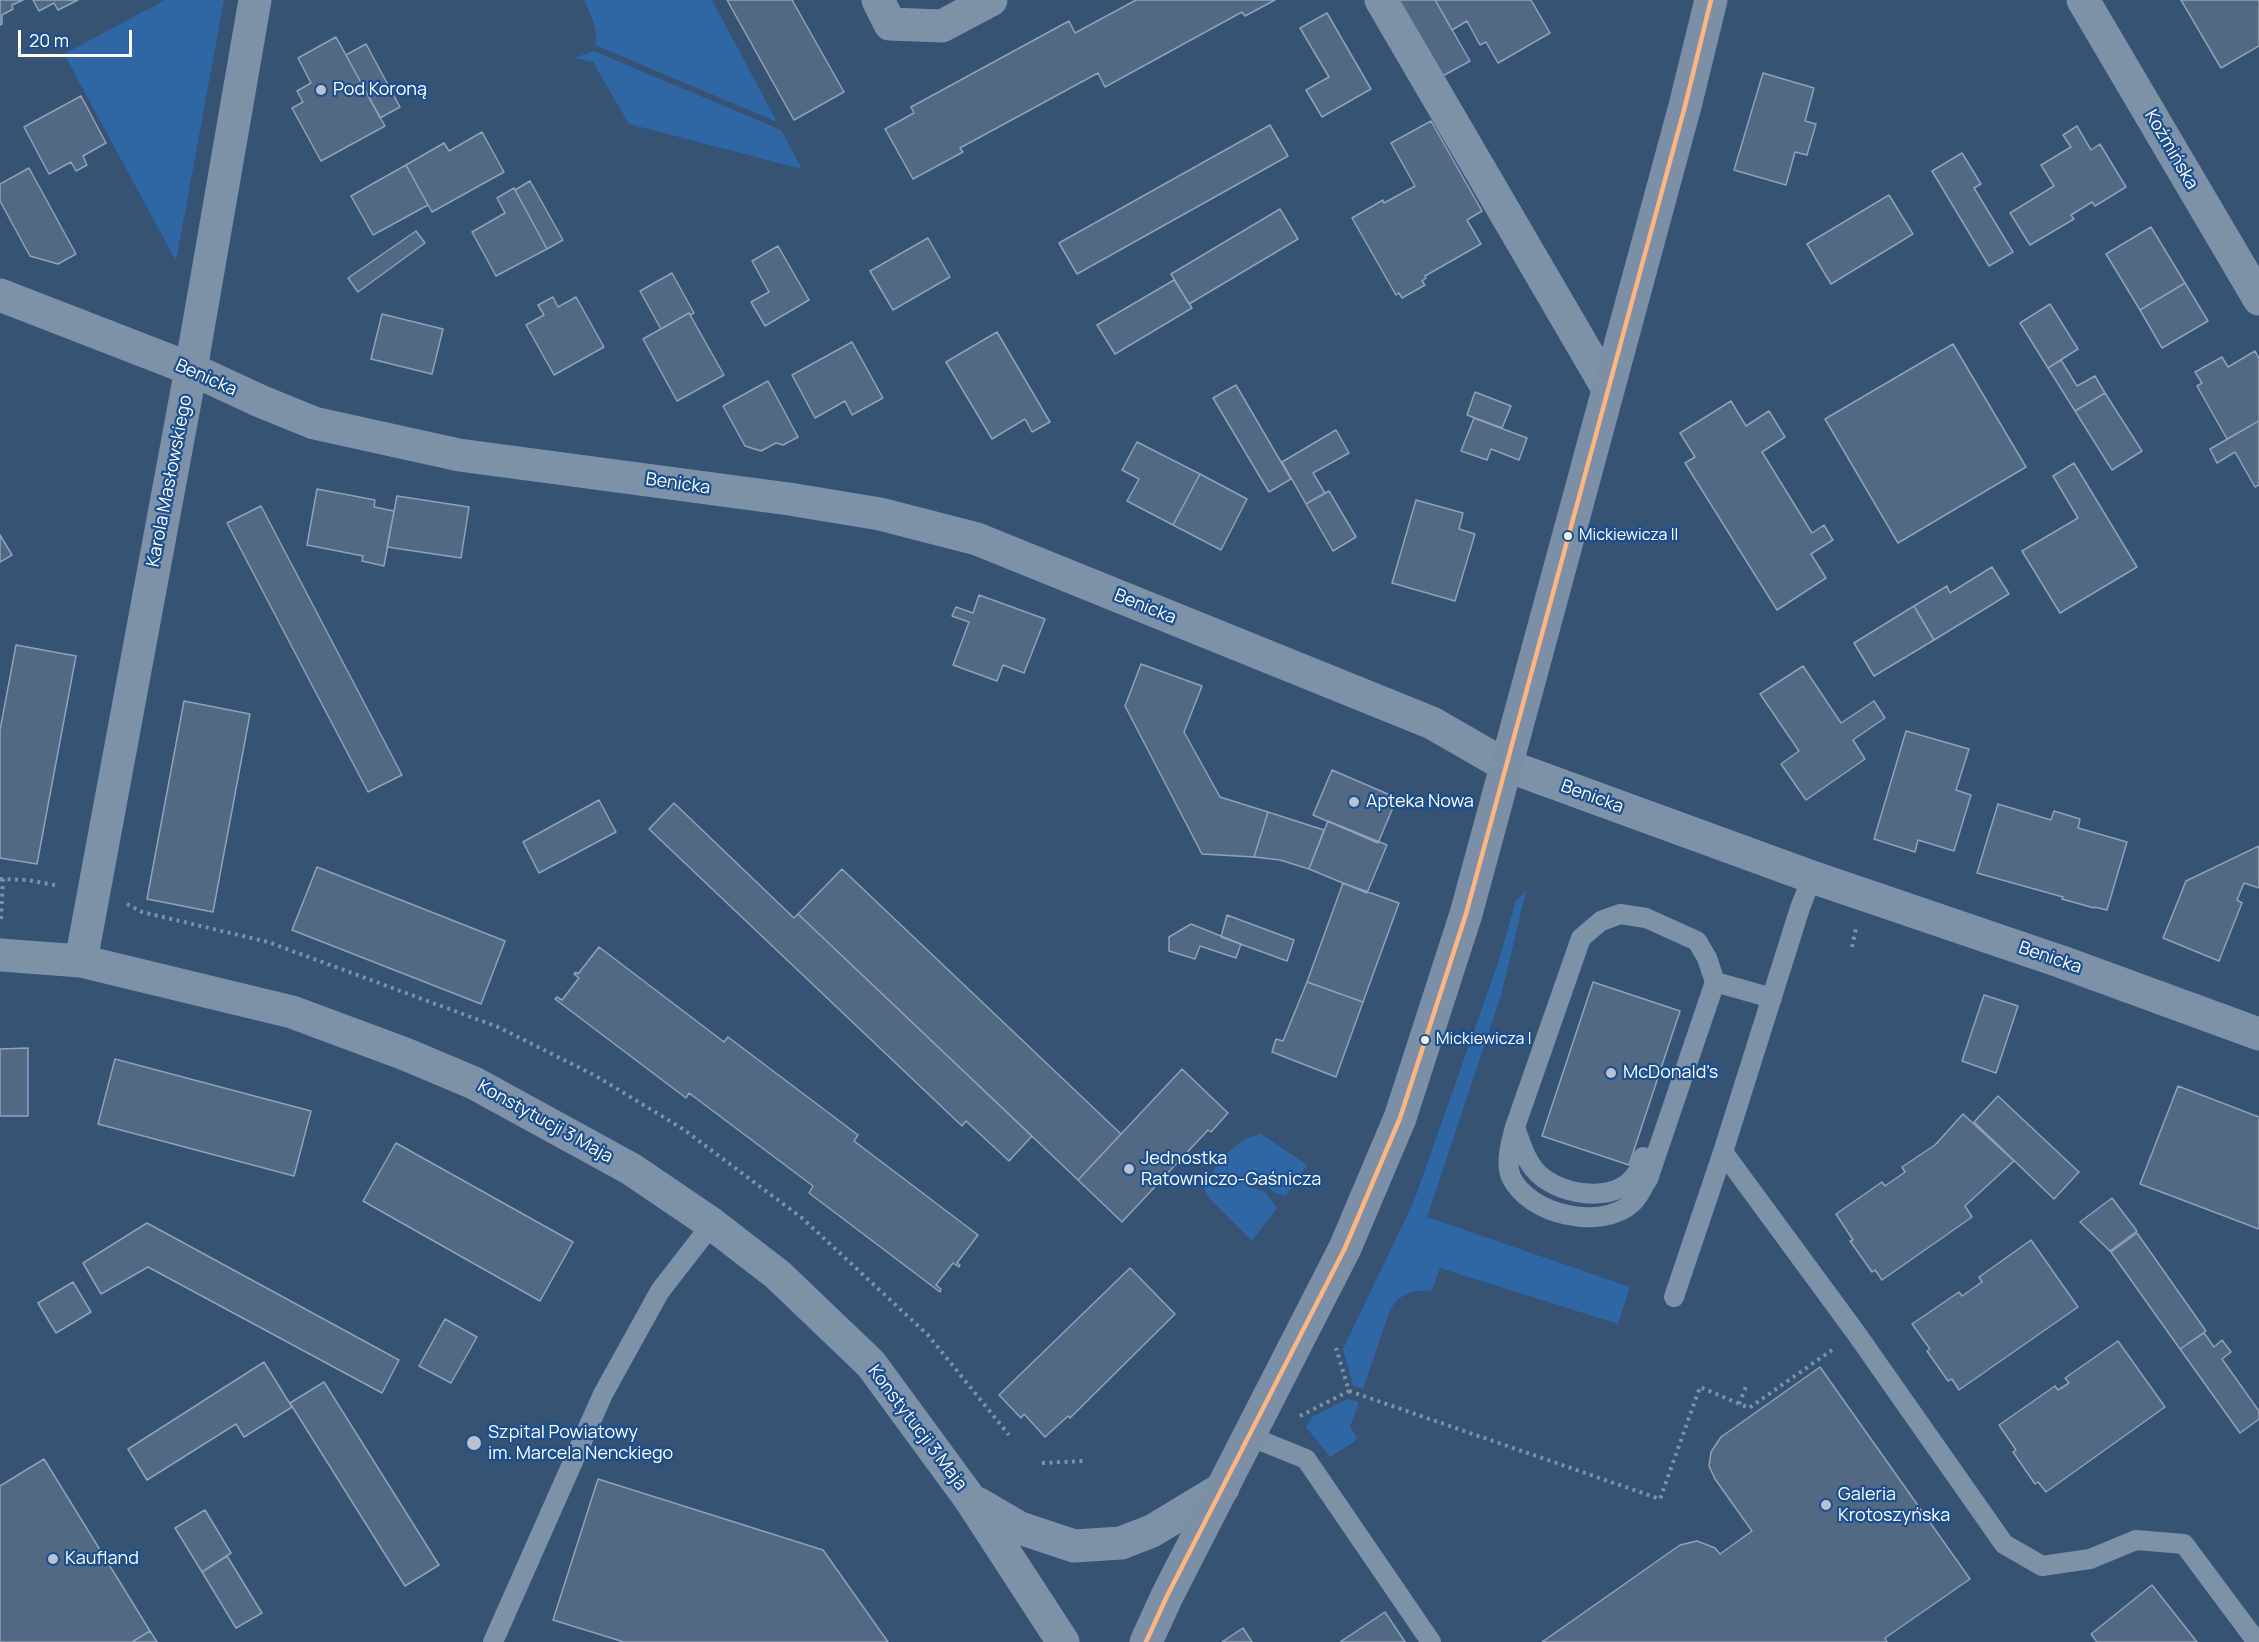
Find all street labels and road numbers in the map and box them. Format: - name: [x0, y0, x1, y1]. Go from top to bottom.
- street label: Koźmińska: [2140, 106, 2202, 194]
- street label: Benicka: [172, 355, 240, 401]
- street label: Karola Masłowskiego: [143, 393, 197, 569]
- street label: Benicka: [644, 469, 712, 499]
- street label: Benicka: [1111, 585, 1179, 629]
- street label: Benicka: [1558, 776, 1626, 818]
- street label: Benicka: [2016, 937, 2084, 979]
- street label: Konstytucji 3 Maja: [474, 1076, 616, 1168]
- street label: Konstytucji 3 Maja: [863, 1361, 971, 1495]

